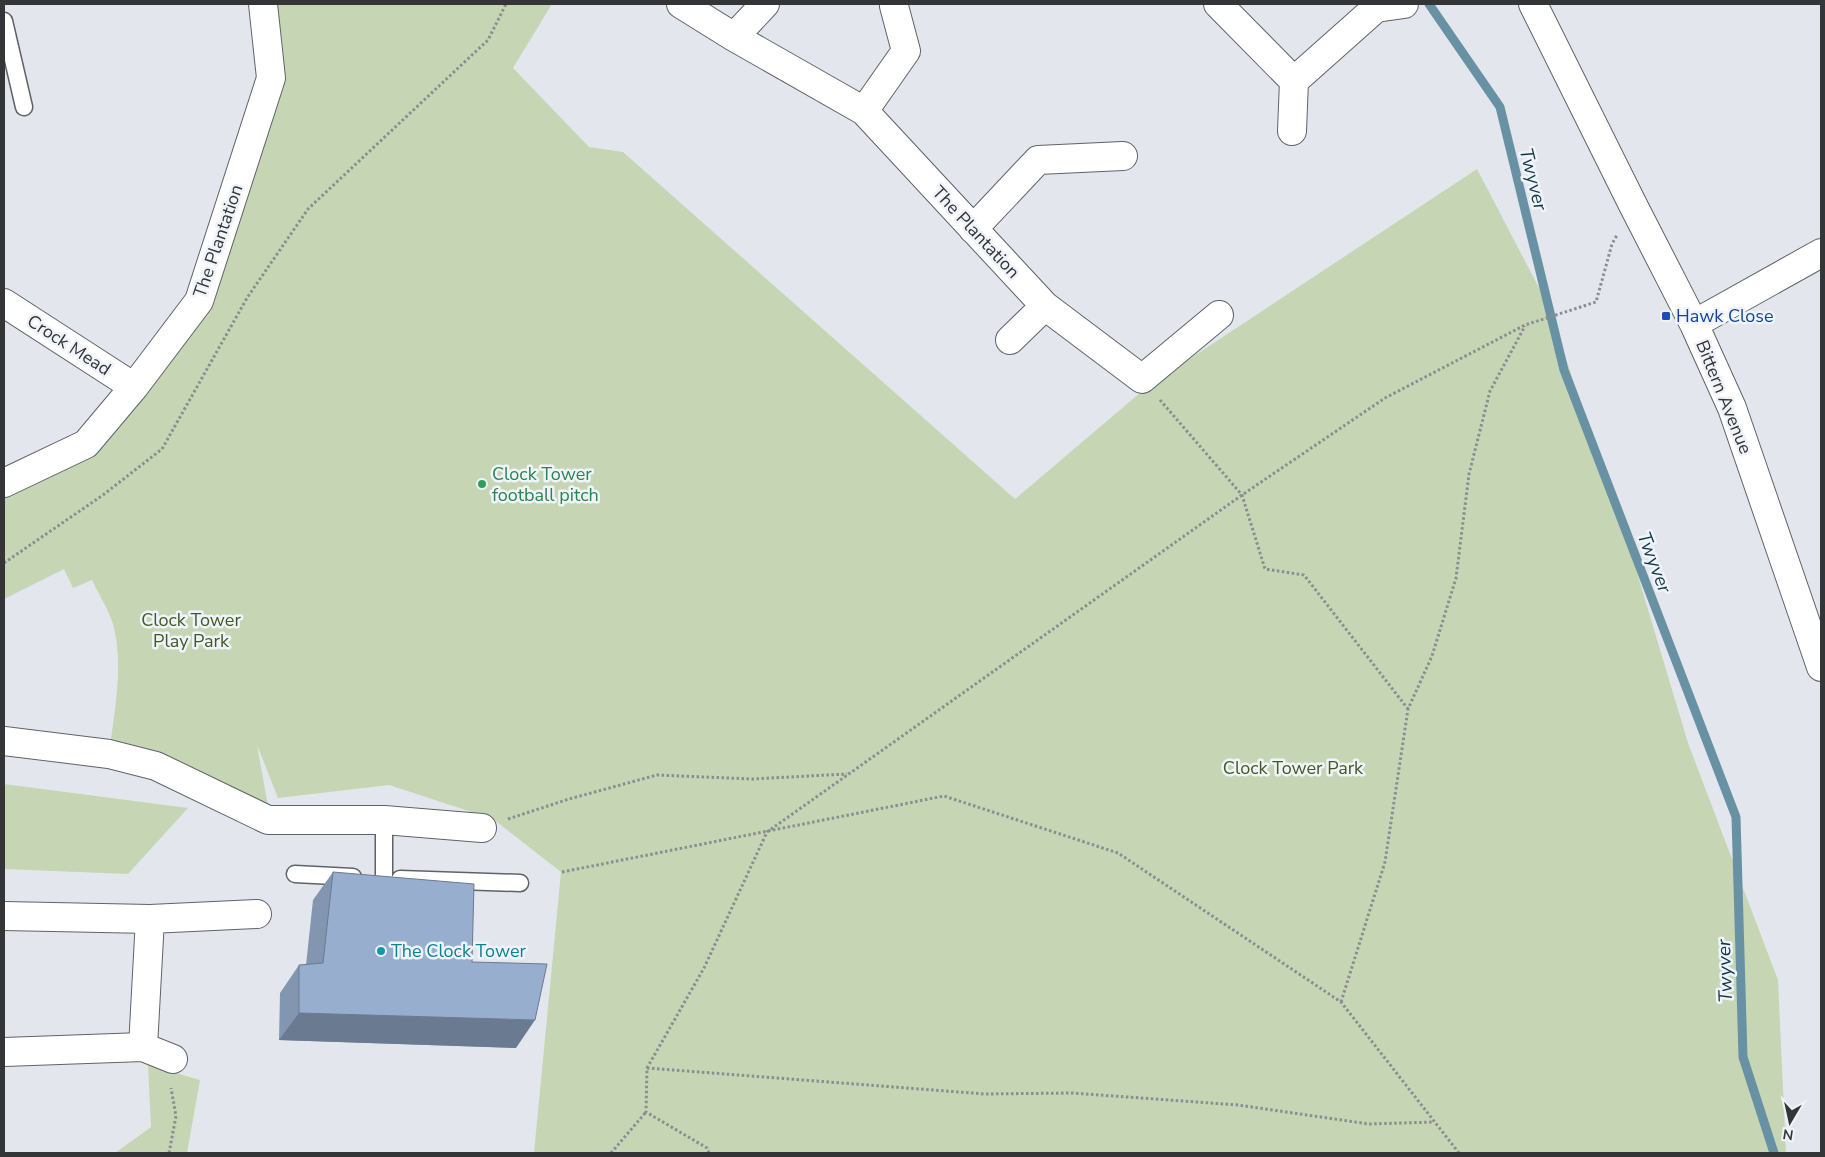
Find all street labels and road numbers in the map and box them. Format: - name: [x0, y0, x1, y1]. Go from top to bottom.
- street label: The Plantation: [187, 181, 249, 301]
- street label: The Plantation: [927, 181, 1025, 283]
- street label: Crock Mead: [22, 309, 116, 381]
- street label: Bittern Avenue: [1690, 337, 1758, 457]

